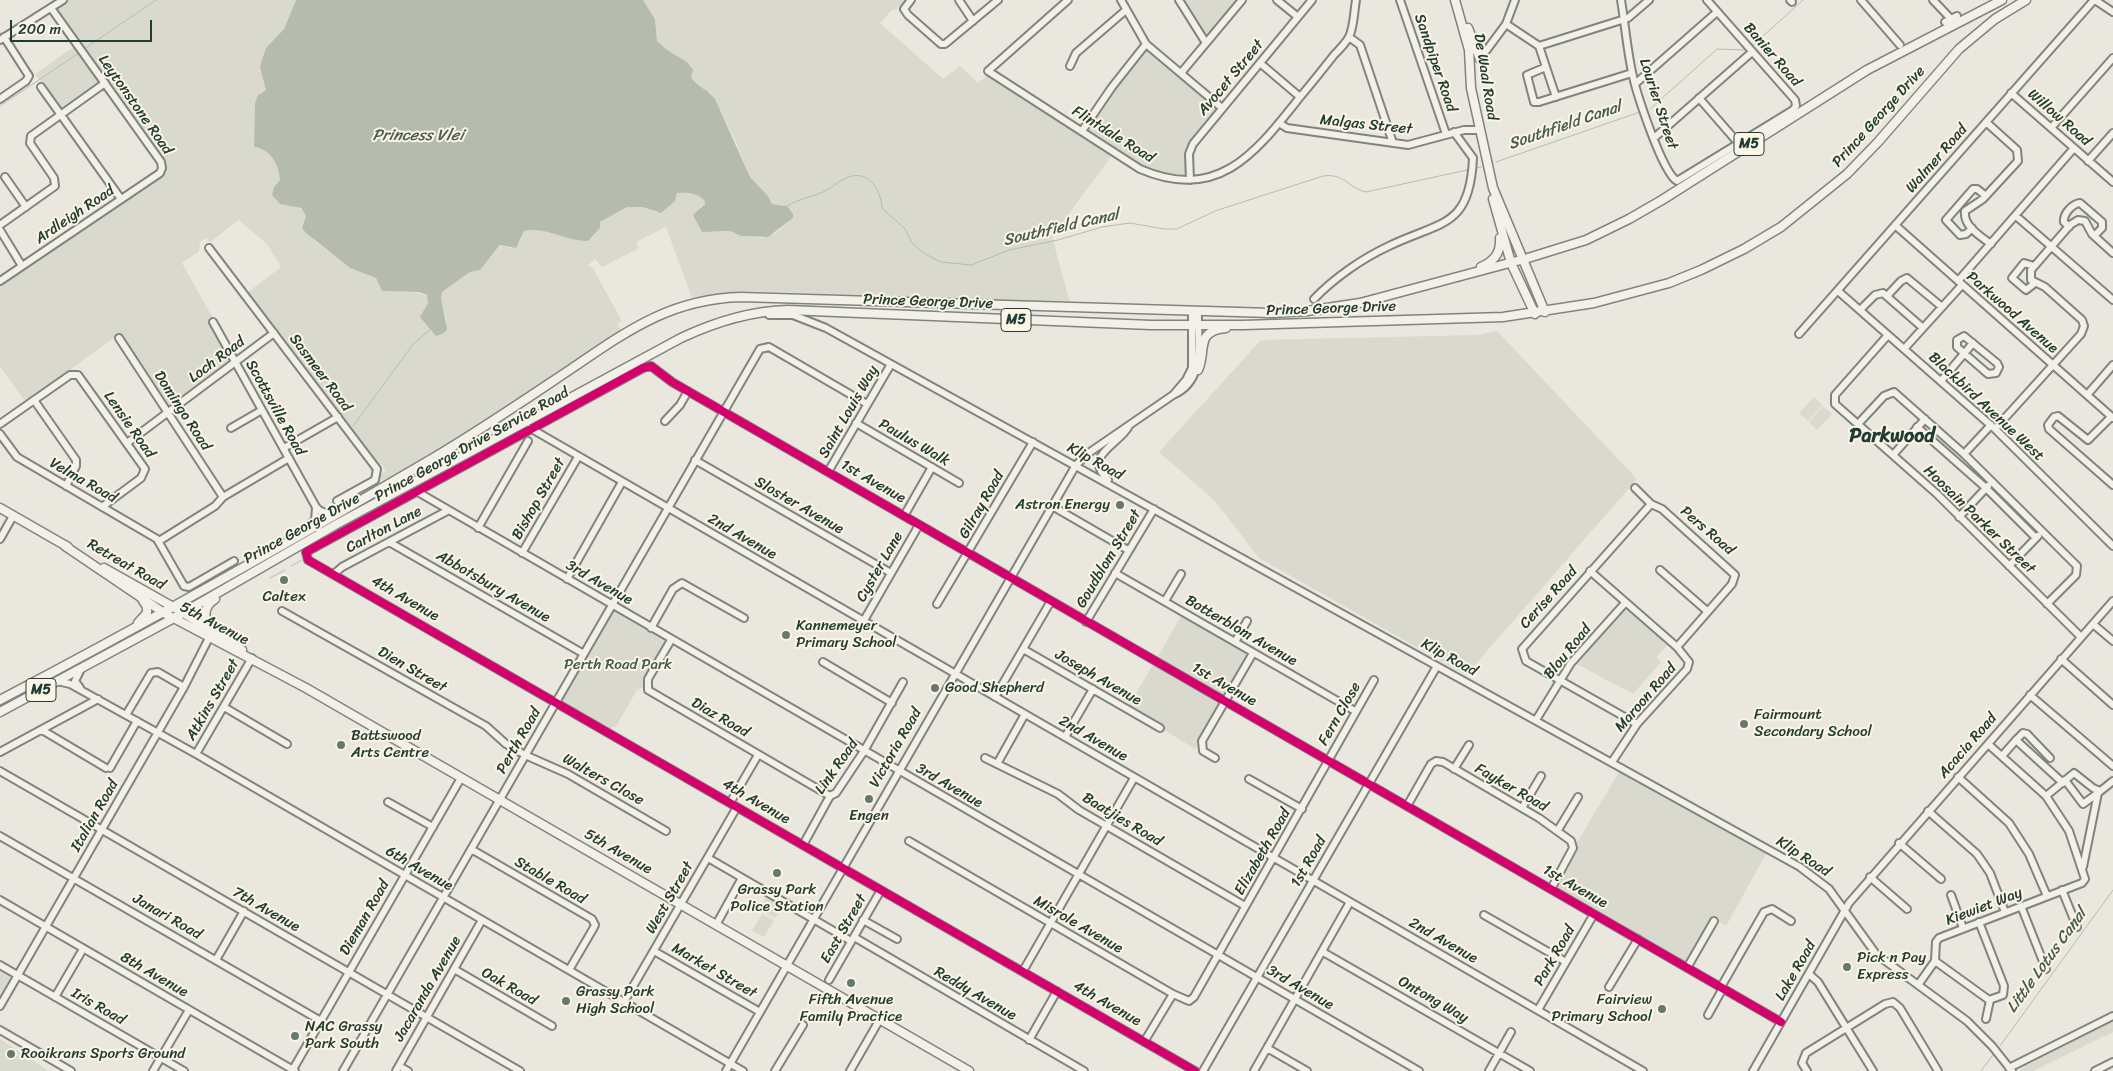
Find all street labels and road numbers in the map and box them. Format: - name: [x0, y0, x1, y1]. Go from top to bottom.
- street label: Sandpiper Road: [1410, 12, 1460, 114]
- street label: Banier Road: [1739, 19, 1805, 91]
- street label: De Waal Road: [1469, 32, 1501, 122]
- street label: Avocet Street: [1194, 37, 1268, 119]
- street label: Leytonstone Road: [94, 52, 176, 158]
- street label: Lourier Street: [1635, 56, 1681, 152]
- street label: Prince George Drive: [1829, 63, 1929, 171]
- street label: Willow Road: [2024, 86, 2094, 150]
- street label: Flintdale Road: [1068, 103, 1158, 167]
- street label: Malgas Street: [1319, 111, 1413, 139]
- street label: Walmer Road: [1902, 121, 1972, 197]
- road number: M5: [1734, 132, 1764, 156]
- street label: Ardleigh Road: [32, 182, 118, 248]
- street label: Parkwood Avenue: [1962, 268, 2062, 358]
- street label: Prince George Drive: [863, 291, 993, 313]
- street label: Prince George Drive: [1266, 298, 1396, 320]
- road number: M5: [1001, 308, 1031, 332]
- street label: Sasmeer Road: [285, 331, 355, 415]
- street label: Loch Road: [185, 333, 249, 387]
- street label: Blackbird Avenue West: [1924, 349, 2048, 465]
- street label: Scottsville Road: [241, 357, 309, 459]
- street label: Saint Louis Way: [815, 362, 883, 462]
- street label: Domingo Road: [150, 368, 214, 454]
- street label: Prince George Drive Service Road: [372, 384, 572, 506]
- street label: Lensie Road: [100, 388, 158, 462]
- street label: Paulus Walk: [875, 415, 953, 471]
- street label: Klip Road: [1064, 439, 1126, 485]
- street label: Velma Road: [46, 455, 120, 507]
- street label: Bishop Street: [508, 455, 570, 543]
- street label: 1st Avenue: [837, 456, 909, 508]
- street label: Hoosain Parker Street: [1919, 462, 2039, 578]
- street label: Gilray Road: [955, 468, 1009, 542]
- street label: Sloster Avenue: [751, 473, 847, 539]
- street label: Prince George Drive: [241, 490, 363, 568]
- street label: Carlton Lane: [343, 503, 425, 557]
- street label: Pers Road: [1676, 503, 1738, 559]
- street label: Goudblom Street: [1073, 507, 1145, 611]
- street label: 2nd Avenue: [704, 510, 780, 564]
- street label: Cyster Lane: [853, 529, 907, 605]
- street label: Retreat Road: [84, 535, 168, 595]
- street label: Abbotsbury Avenue: [433, 547, 553, 627]
- street label: 3rd Avenue: [562, 557, 636, 609]
- street label: Cerise Road: [1516, 563, 1582, 633]
- street label: 4th Avenue: [368, 572, 442, 626]
- street label: Botterblom Avenue: [1182, 592, 1300, 670]
- street label: 5th Avenue: [177, 598, 251, 650]
- street label: Blou Road: [1540, 621, 1596, 683]
- street label: Klip Road: [1418, 635, 1480, 681]
- street label: Dien Street: [374, 643, 450, 697]
- street label: Joseph Avenue: [1052, 646, 1144, 710]
- street label: Atkins Street: [182, 656, 244, 744]
- street label: 1st Avenue: [1188, 659, 1260, 711]
- street label: Maroon Road: [1611, 660, 1681, 736]
- road number: M5: [26, 678, 56, 702]
- street label: Fern Close: [1315, 679, 1365, 749]
- street label: Diaz Road: [688, 694, 752, 742]
- street label: Perth Road: [493, 705, 545, 777]
- street label: Victoria Road: [866, 705, 926, 791]
- street label: Acacia Road: [1935, 710, 2001, 782]
- street label: 2nd Avenue: [1055, 712, 1131, 766]
- street label: Link Road: [812, 736, 862, 798]
- street label: Walters Close: [559, 750, 647, 810]
- street label: 3rd Avenue: [912, 760, 986, 812]
- street label: Fayker Road: [1471, 760, 1551, 816]
- street label: 4th Avenue: [719, 775, 793, 829]
- street label: Italian Road: [67, 777, 123, 855]
- street label: Baatjies Road: [1079, 789, 1165, 851]
- street label: Elizabeth Road: [1231, 805, 1295, 899]
- street label: 5th Avenue: [581, 825, 655, 879]
- street label: 1st Road: [1287, 833, 1331, 891]
- street label: Klip Road: [1772, 833, 1834, 881]
- street label: 6th Avenue: [382, 843, 456, 895]
- street label: Stable Road: [511, 853, 589, 909]
- street label: West Street: [642, 859, 698, 937]
- street label: 1st Avenue: [1539, 861, 1611, 913]
- street label: Dieman Road: [336, 877, 394, 959]
- street label: 7th Avenue: [229, 884, 303, 936]
- street label: Kiewiet Way: [1943, 884, 2025, 930]
- street label: Janari Road: [129, 890, 205, 944]
- street label: East Street: [817, 891, 871, 967]
- street label: Misrole Avenue: [1030, 892, 1126, 958]
- street label: 2nd Avenue: [1405, 914, 1481, 968]
- street label: Park Road: [1531, 923, 1579, 989]
- street label: Jacaranda Avenue: [391, 933, 465, 1045]
- street label: Lake Road: [1772, 938, 1820, 1004]
- street label: Market Street: [668, 939, 760, 1003]
- street label: 8th Avenue: [117, 948, 191, 1002]
- street label: 3rd Avenue: [1263, 962, 1337, 1014]
- street label: Reddy Avenue: [931, 963, 1019, 1025]
- street label: Oak Road: [478, 964, 540, 1010]
- street label: Ontong Way: [1395, 973, 1471, 1027]
- street label: 4th Avenue: [1070, 977, 1144, 1031]
- street label: Iris Road: [68, 984, 128, 1030]

